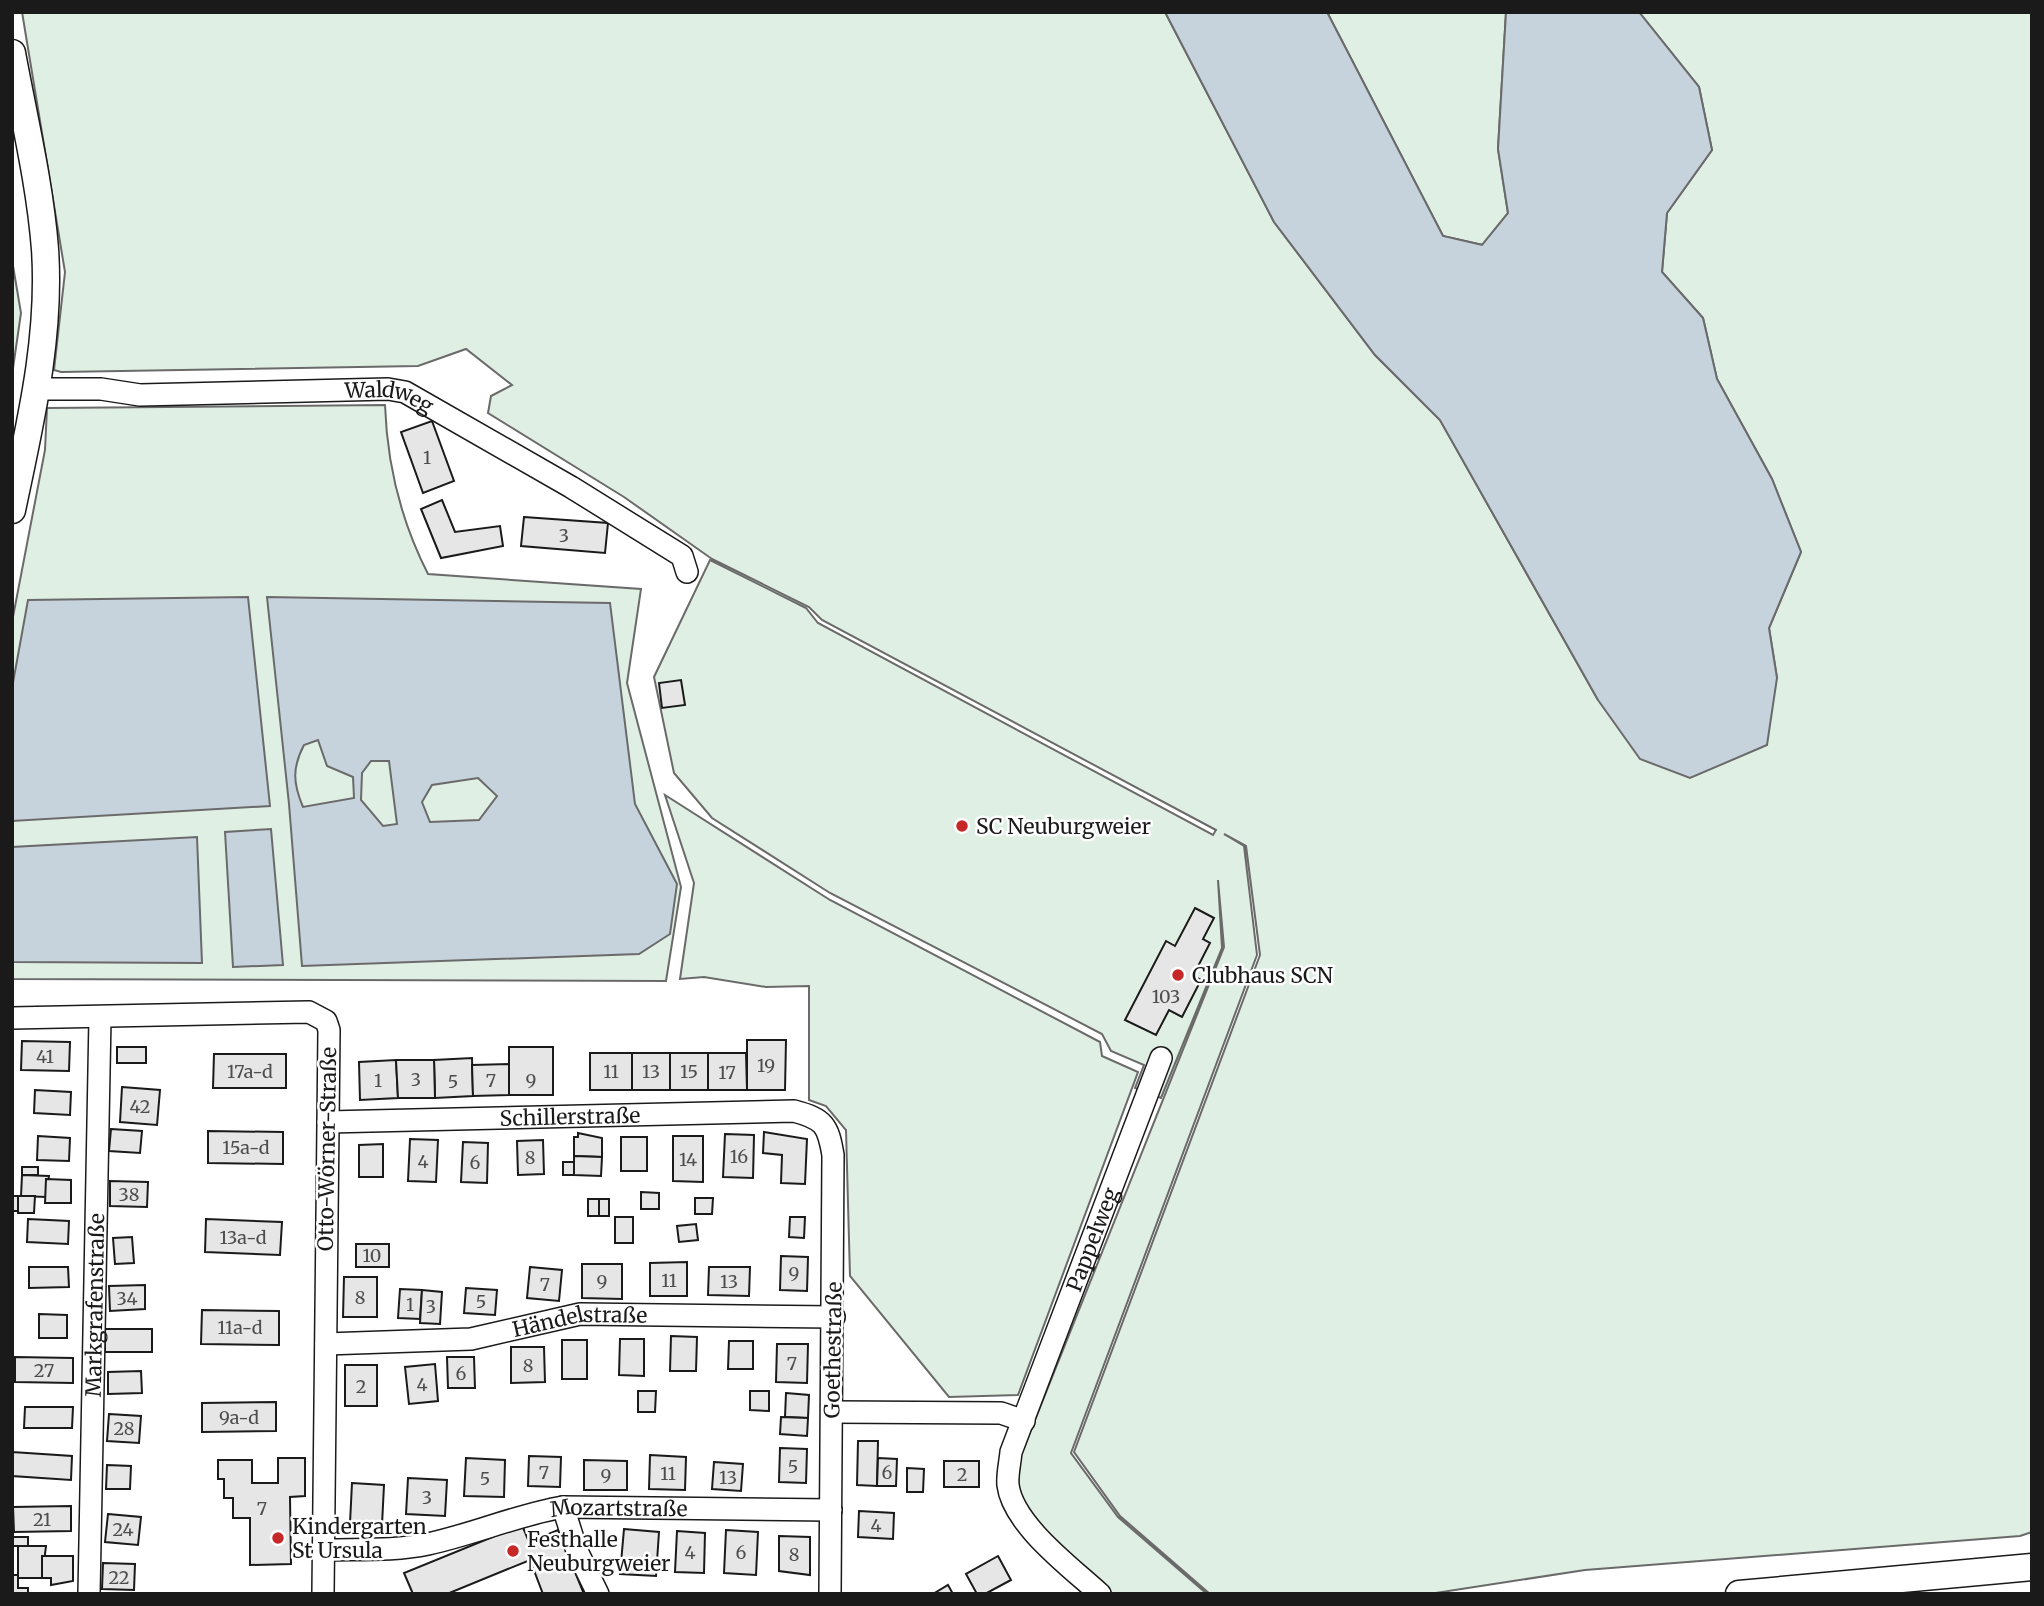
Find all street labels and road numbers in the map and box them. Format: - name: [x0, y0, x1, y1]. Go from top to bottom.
- street label: Waldweg: [343, 375, 439, 419]
- street label: Otto-Wörner-Straße: [312, 1047, 342, 1251]
- street label: Schillerstraße: [499, 1101, 641, 1131]
- street label: Pappelweg: [1060, 1183, 1124, 1295]
- street label: Markgrafenstraße: [79, 1213, 110, 1397]
- street label: Goethestraße: [818, 1281, 848, 1419]
- street label: Händelstraße: [510, 1300, 647, 1343]
- street label: Mozartstraße: [548, 1492, 688, 1523]

